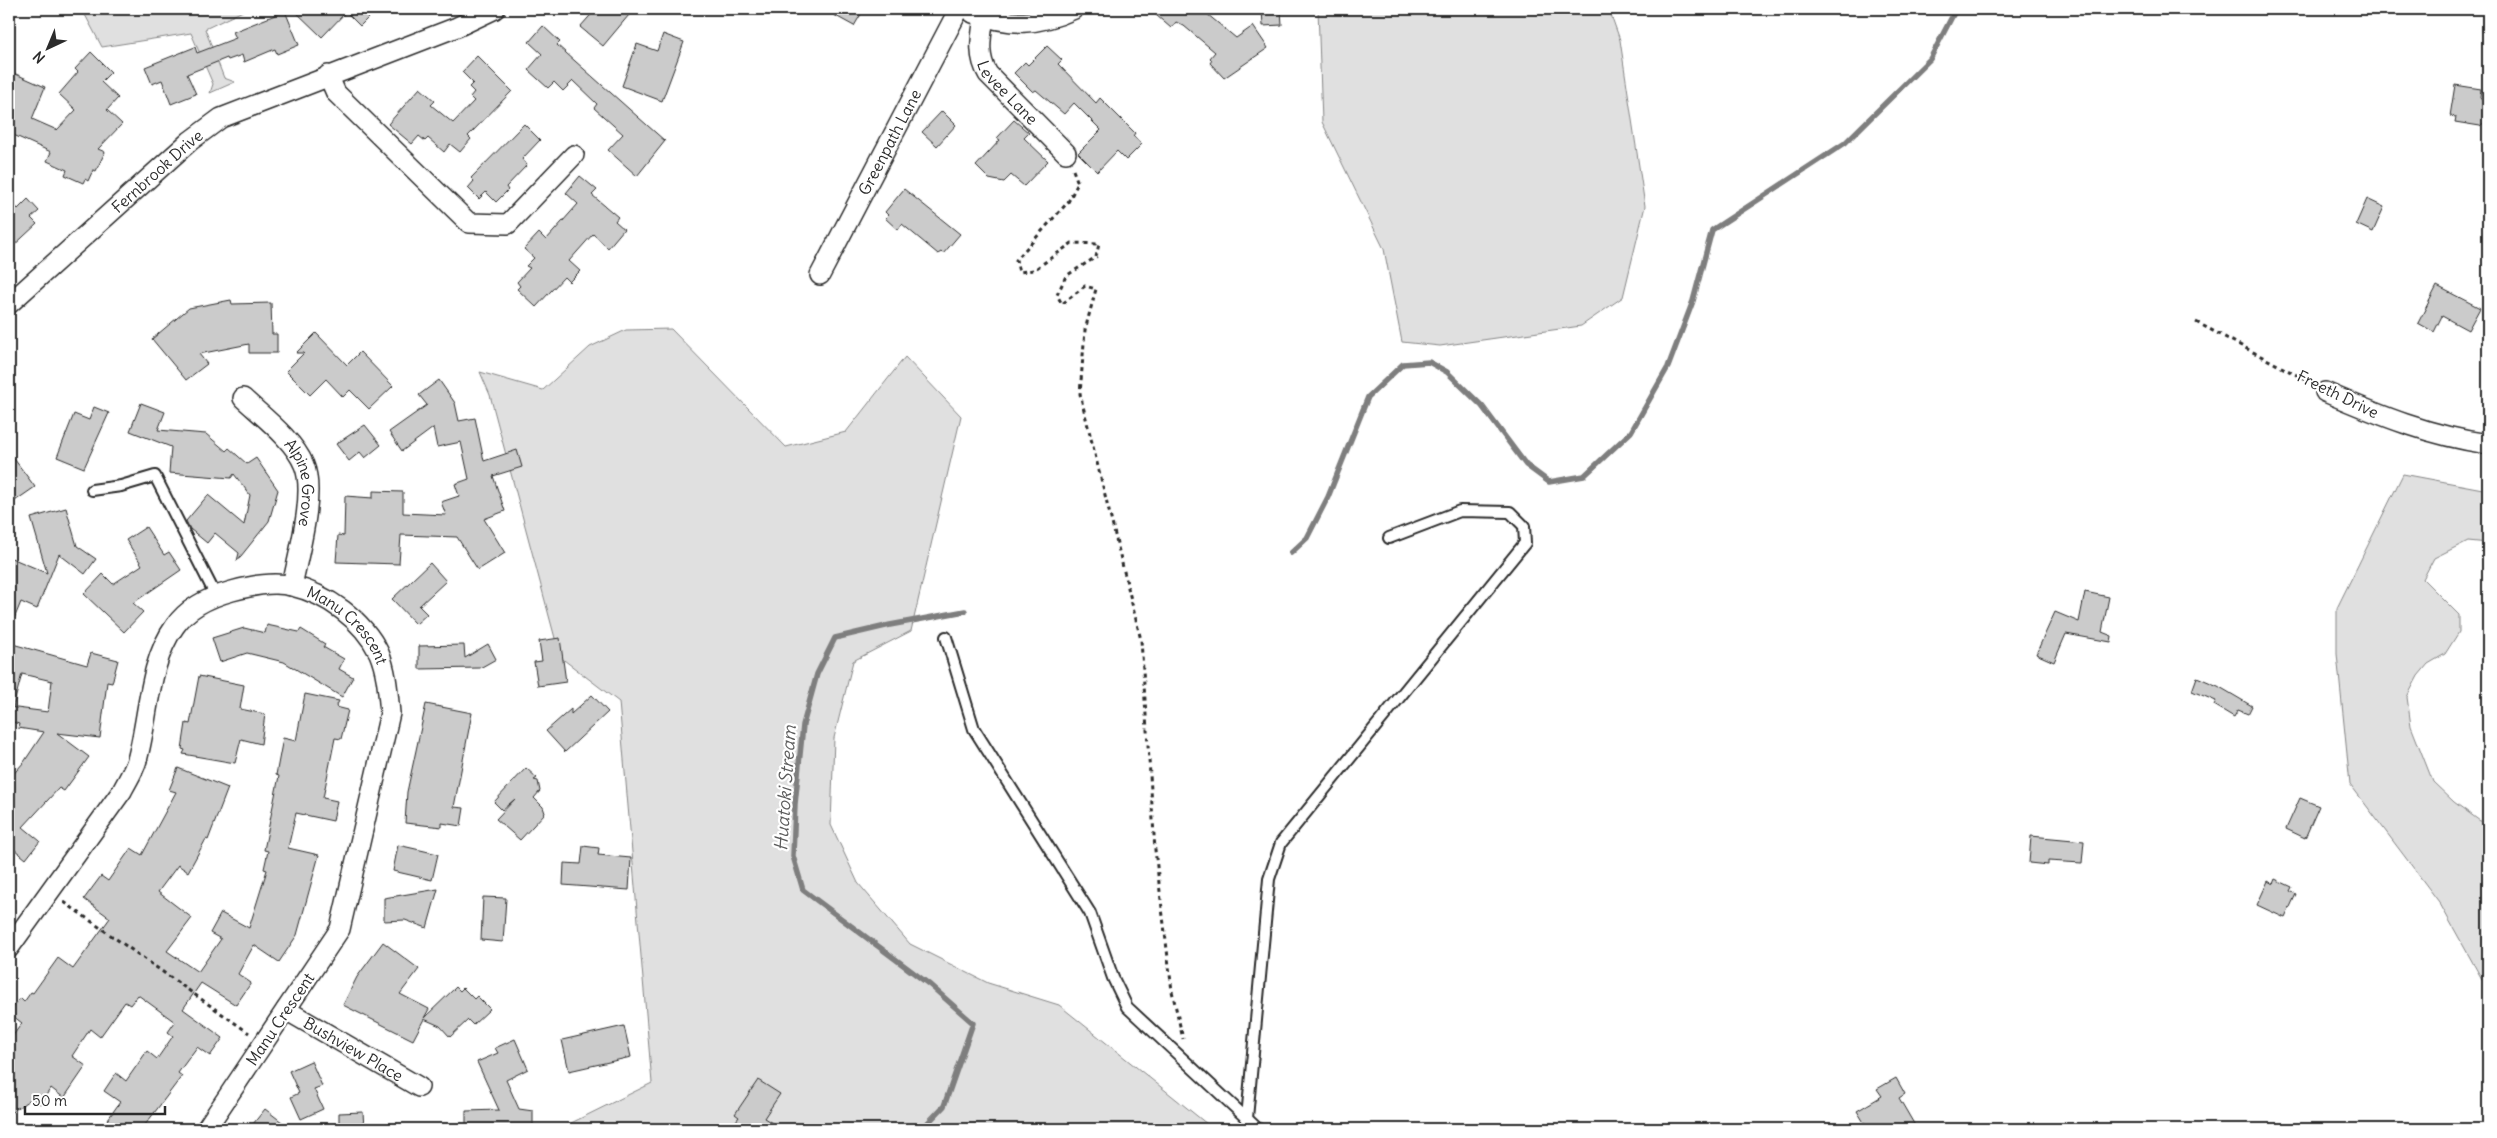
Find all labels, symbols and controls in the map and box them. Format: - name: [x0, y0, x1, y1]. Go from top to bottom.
- north arrow: [22, 22, 72, 72]
- text: N: [29, 48, 49, 67]
- street label: Levee Lane: [973, 58, 1042, 129]
- street label: Greenpath Lane: [854, 86, 925, 198]
- street label: Fernbrook Drive: [107, 125, 207, 217]
- street label: Freeth Drive: [2294, 366, 2382, 422]
- street label: Alpine Grove: [280, 434, 318, 528]
- street label: Manu Crescent: [304, 582, 393, 667]
- water label: Huatoki Stream: [769, 723, 801, 851]
- street label: Manu Crescent: [242, 968, 319, 1069]
- street label: Bushview Place: [300, 1013, 407, 1086]
- scale bar: [25, 1083, 165, 1115]
- text: 50 m: [32, 1091, 67, 1110]

